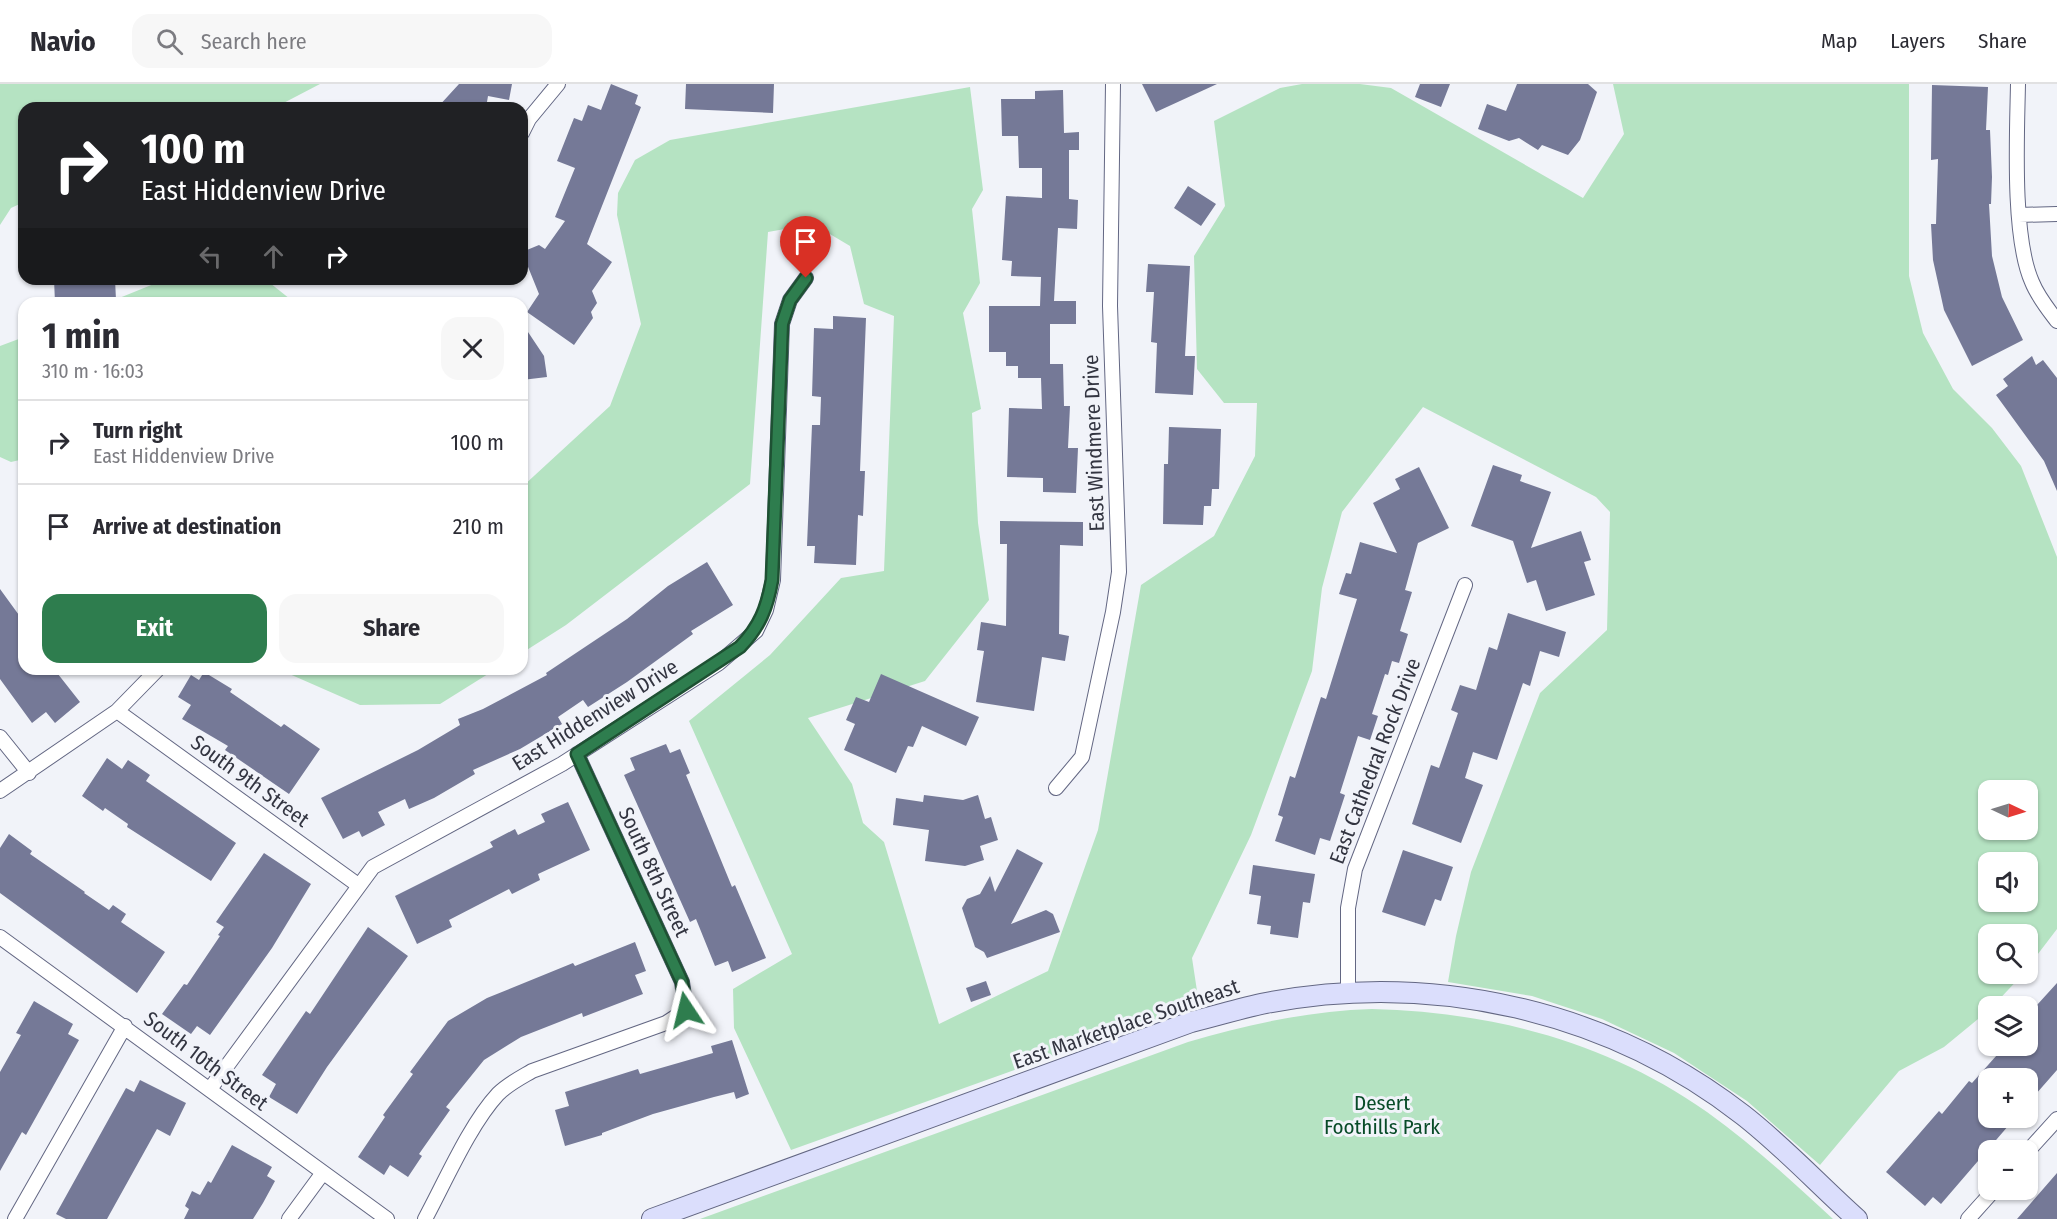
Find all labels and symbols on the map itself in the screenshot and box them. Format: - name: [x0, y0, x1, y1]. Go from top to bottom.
- pin: [780, 216, 831, 278]
- street label: East Windmere Drive: [1078, 354, 1110, 532]
- street label: East Hiddenview Drive: [507, 654, 683, 776]
- street label: East Cathedral Rock Drive: [1324, 654, 1426, 868]
- street label: South 9th Street: [186, 729, 314, 833]
- north arrow: [1978, 780, 2038, 840]
- street label: South 8th Street: [613, 803, 695, 941]
- street label: East Marketplace Southeast: [1010, 973, 1243, 1075]
- position arrow: [654, 978, 718, 1042]
- street label: South 10th Street: [139, 1006, 273, 1116]
- park label: Desert Foothills Park: [1324, 1090, 1440, 1140]

